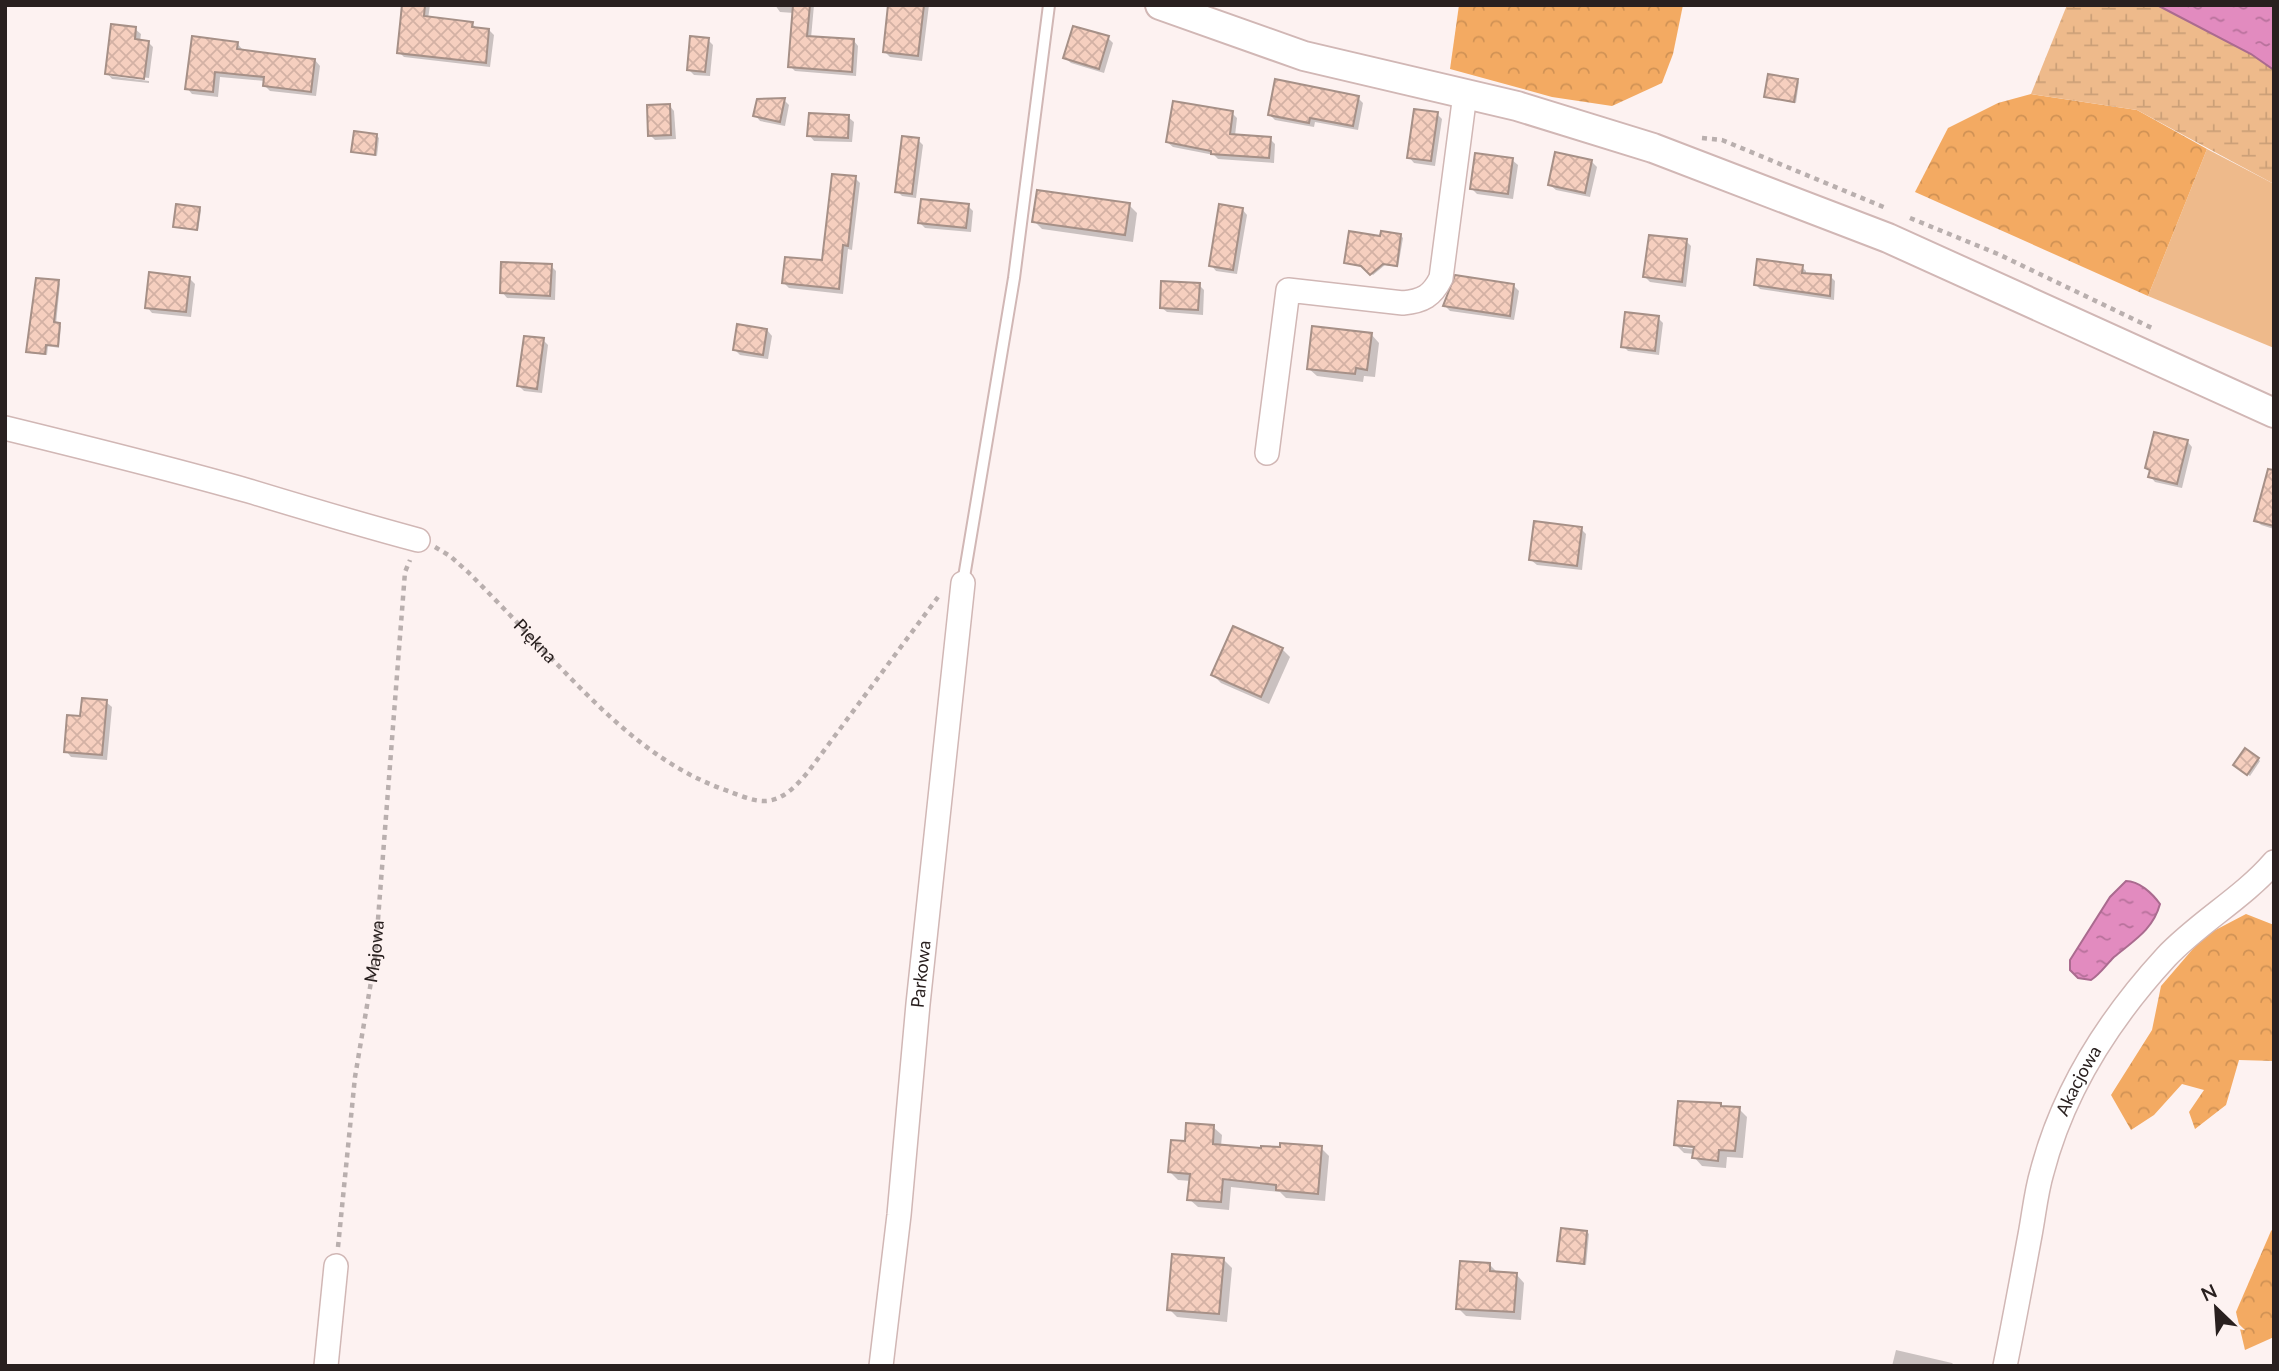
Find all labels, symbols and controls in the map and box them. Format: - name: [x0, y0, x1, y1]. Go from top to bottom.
- street label: Piękna: [510, 614, 562, 667]
- street label: Majowa: [359, 919, 388, 984]
- street label: Parkowa: [906, 939, 935, 1009]
- street label: Akacjowa: [2050, 1041, 2105, 1119]
- north arrow: [2181, 1273, 2251, 1343]
- text: N: [2197, 1279, 2220, 1306]

